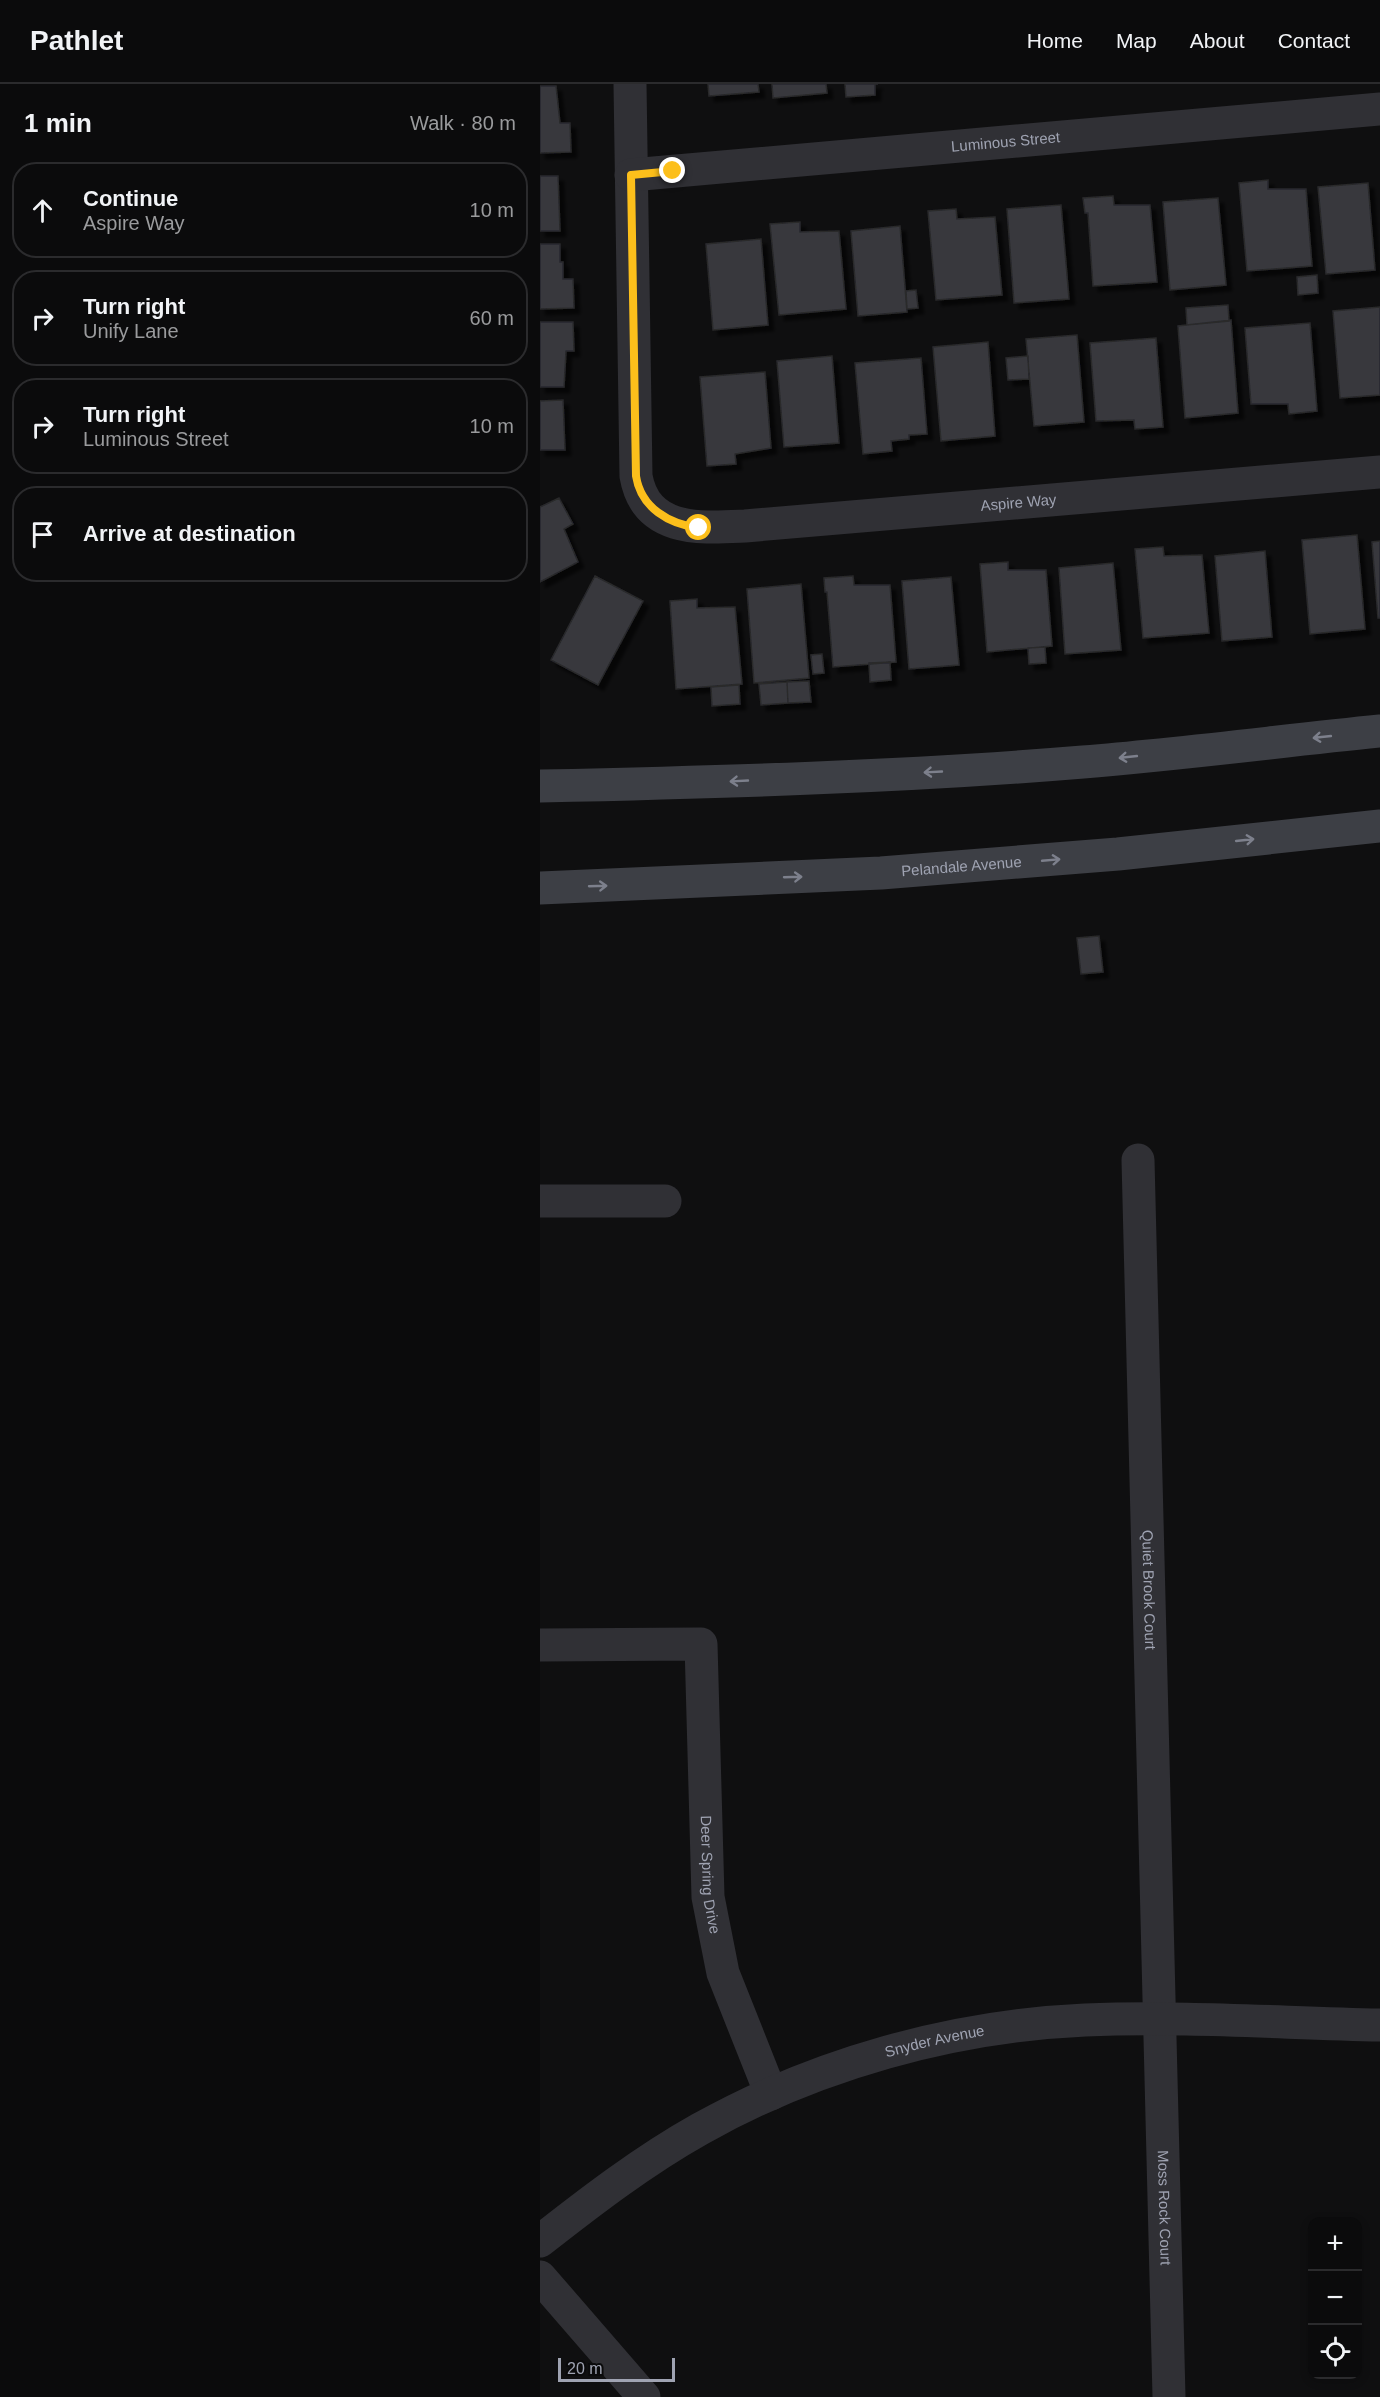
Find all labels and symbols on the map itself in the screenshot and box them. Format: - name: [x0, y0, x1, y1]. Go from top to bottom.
- street label: Luminous Street: [950, 128, 1062, 155]
- route end: [659, 157, 685, 183]
- street label: Aspire Way: [980, 491, 1058, 514]
- route start: [685, 514, 711, 540]
- one-way arrow: [1312, 732, 1332, 743]
- one-way arrow: [1118, 752, 1138, 763]
- one-way arrow: [924, 767, 944, 778]
- one-way arrow: [729, 776, 749, 787]
- one-way arrow: [1234, 835, 1254, 846]
- street label: Pelandale Avenue: [901, 853, 1022, 879]
- one-way arrow: [1040, 854, 1060, 865]
- one-way arrow: [783, 872, 803, 883]
- one-way arrow: [588, 880, 608, 891]
- street label: Quiet Brook Court: [1139, 1530, 1159, 1651]
- street label: Deer Spring Drive: [698, 1815, 724, 1935]
- street label: Snyder Avenue: [883, 2022, 986, 2060]
- street label: Moss Rock Court: [1155, 2150, 1175, 2266]
- scale bar: [558, 2355, 675, 2382]

